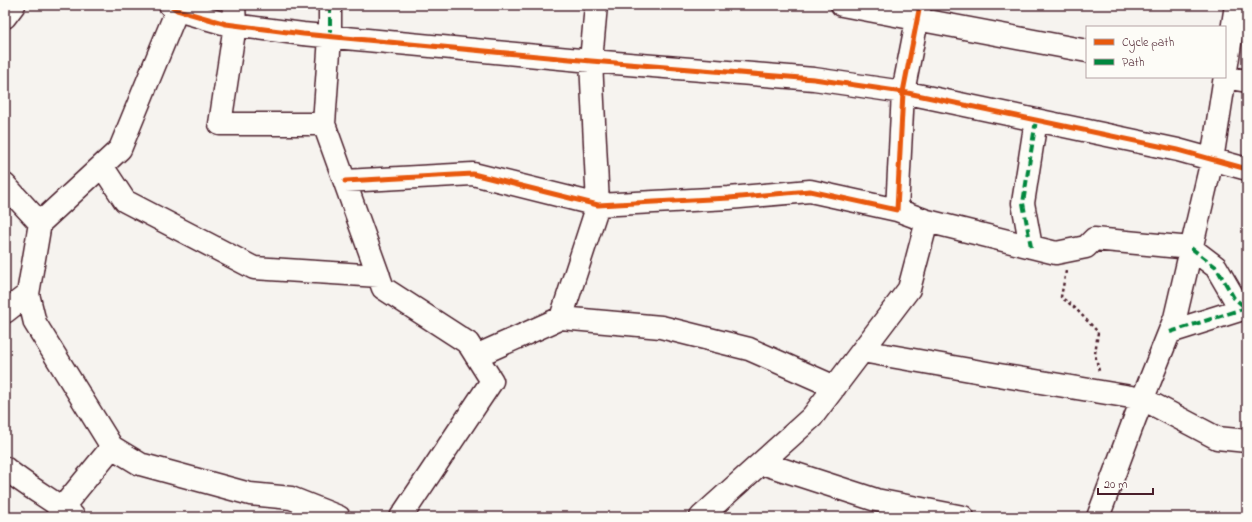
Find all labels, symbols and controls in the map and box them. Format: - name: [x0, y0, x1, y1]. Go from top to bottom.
- legend: [1086, 26, 1226, 78]
- text: Cycle path: [1122, 34, 1174, 53]
- text: Path: [1122, 54, 1145, 72]
- scale bar: [1098, 470, 1153, 496]
- text: 20 m: [1104, 476, 1127, 494]

